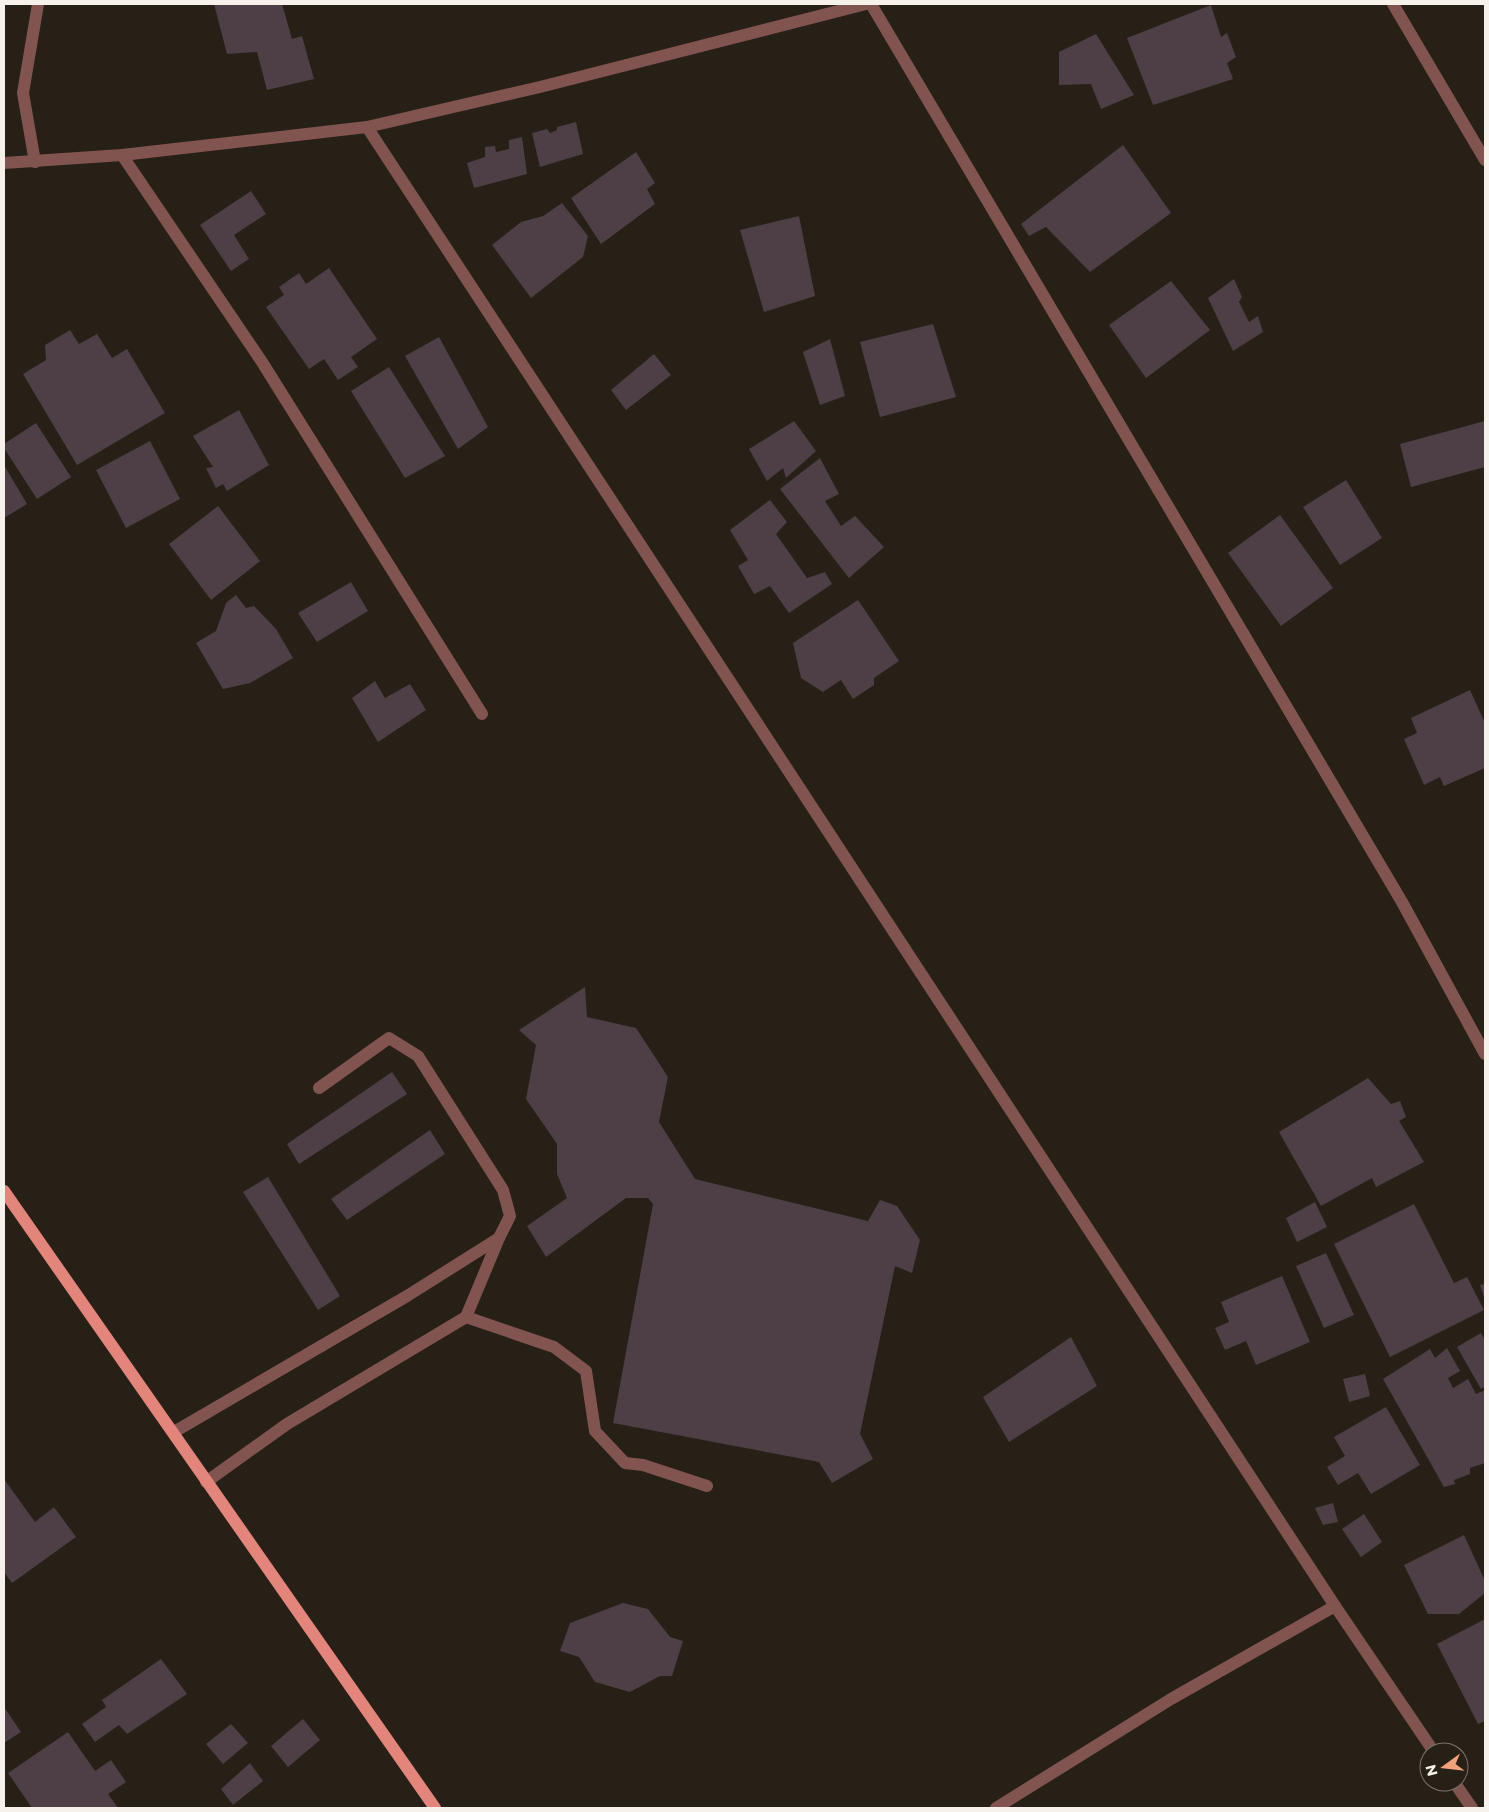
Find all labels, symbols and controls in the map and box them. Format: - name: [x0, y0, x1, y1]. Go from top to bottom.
- north arrow: [1419, 1742, 1469, 1792]
- text: N: [1421, 1763, 1442, 1778]

